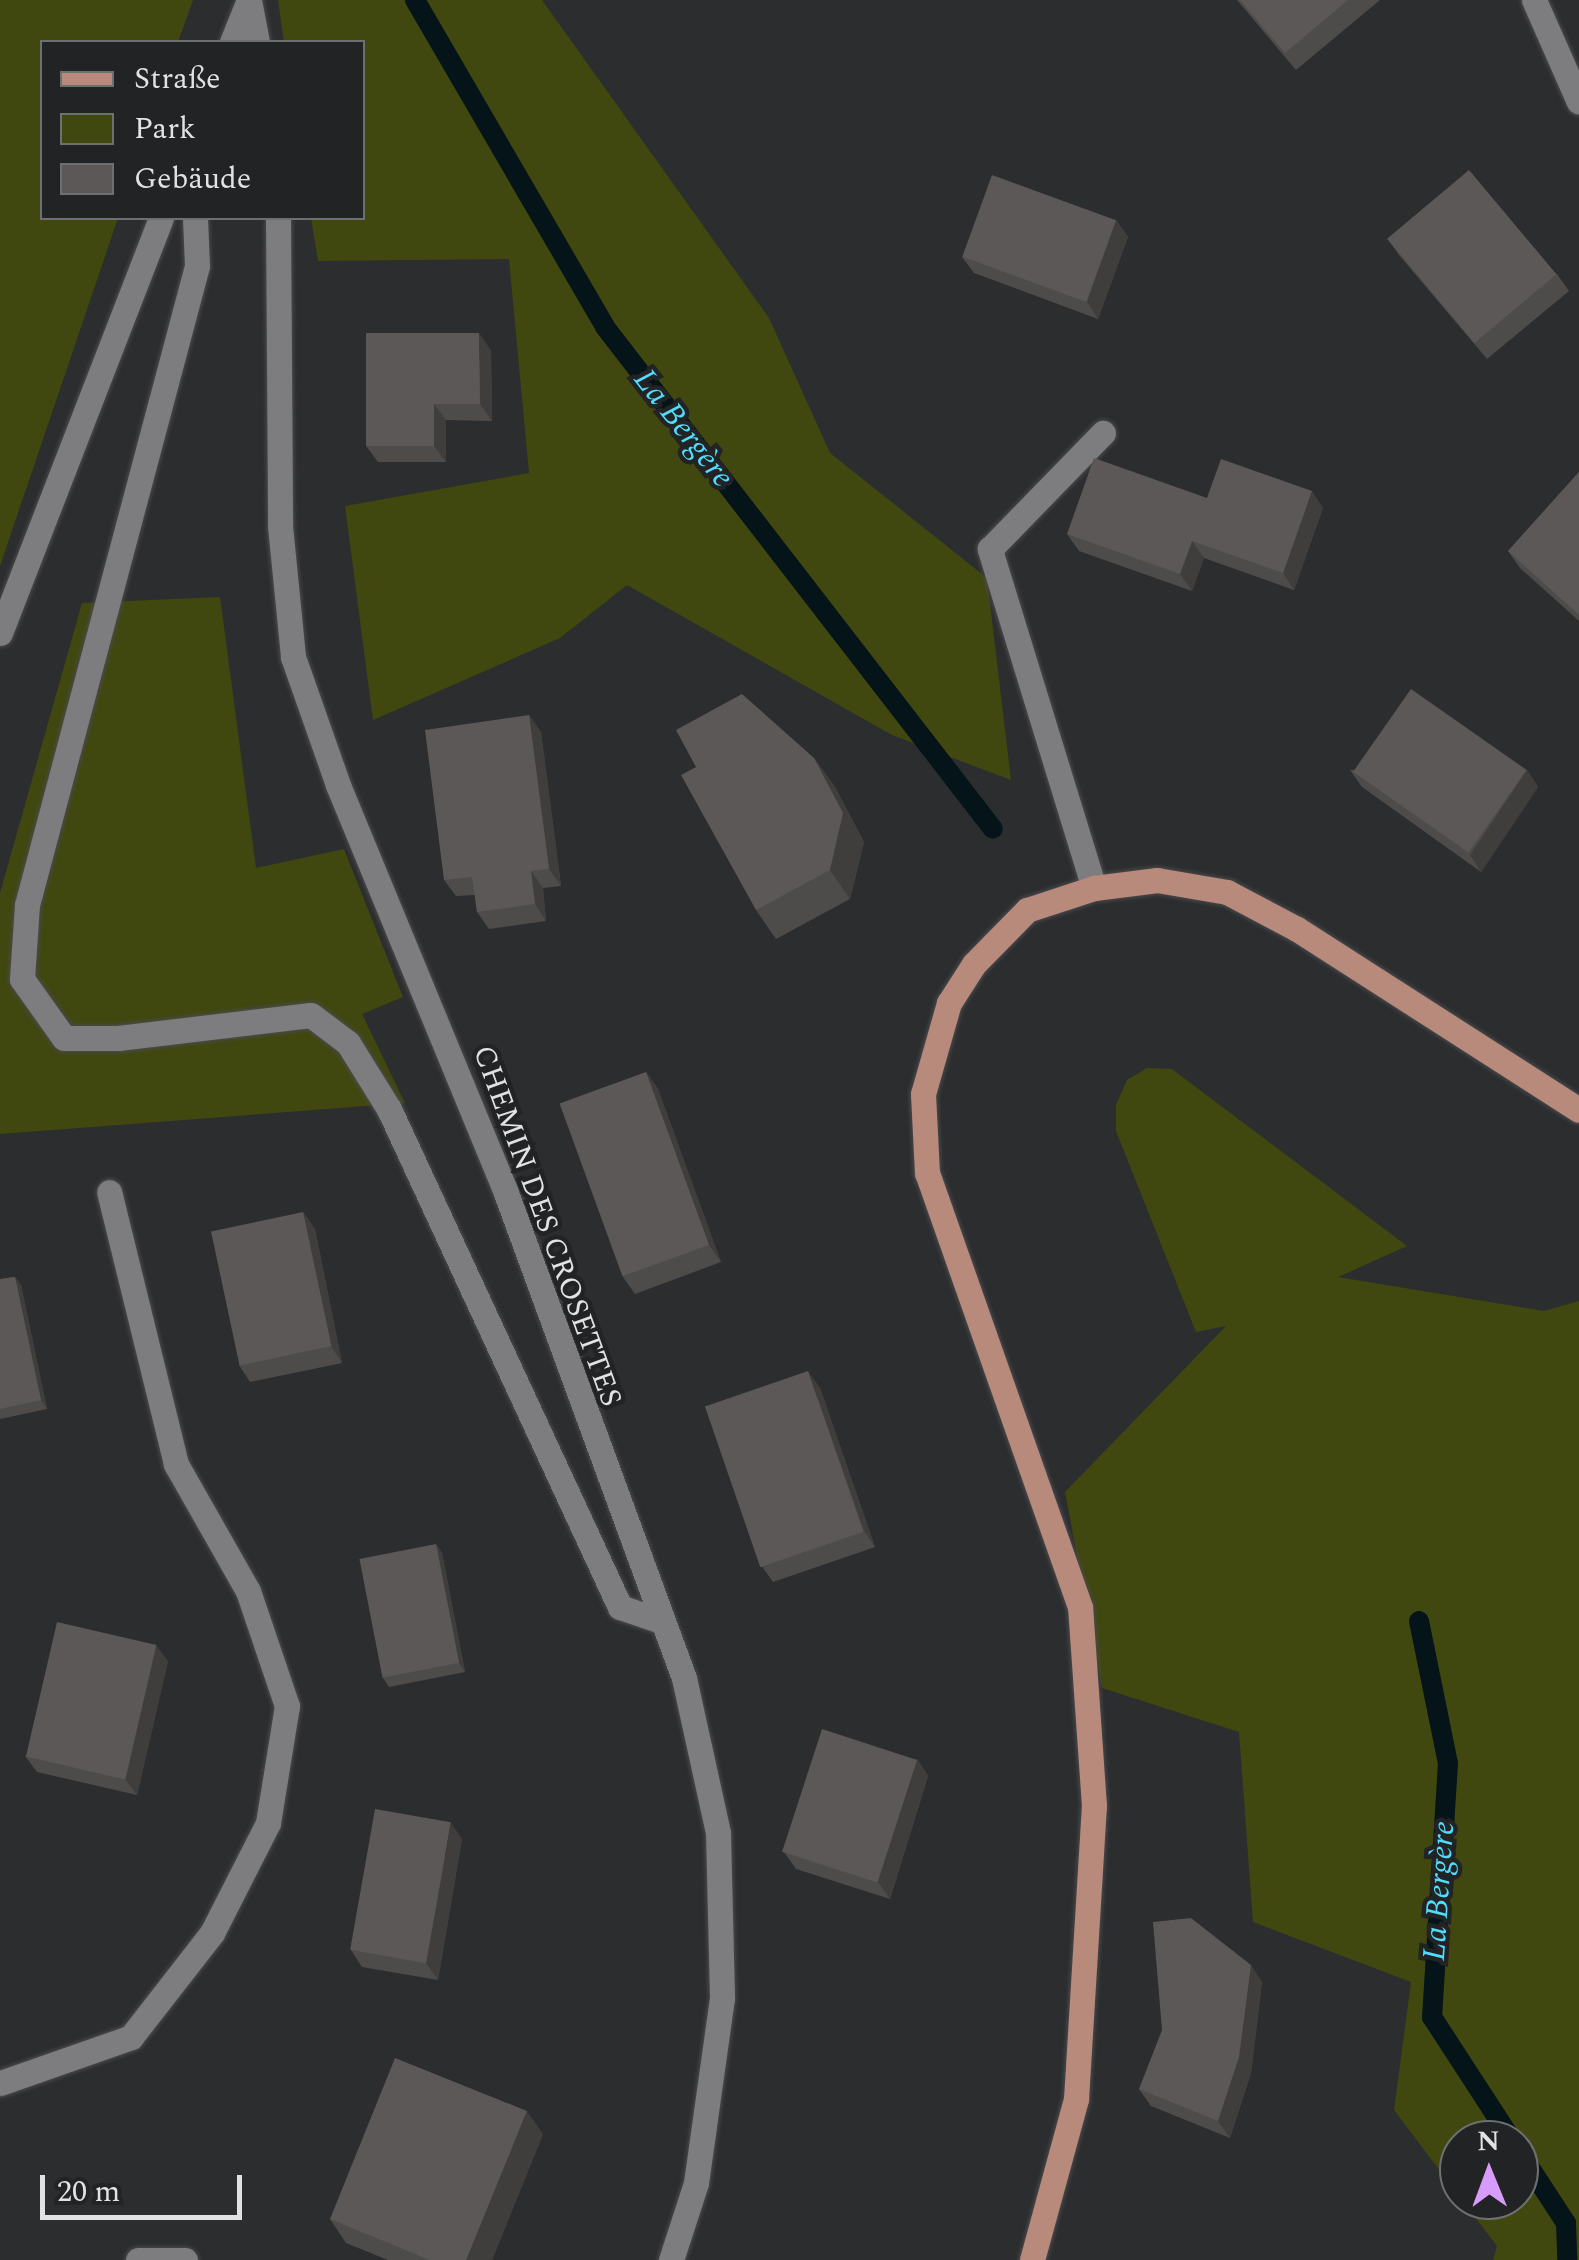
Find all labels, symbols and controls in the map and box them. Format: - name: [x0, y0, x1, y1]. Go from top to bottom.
- legend: [40, 40, 365, 220]
- text: Straße: [134, 56, 221, 102]
- text: Park: [134, 106, 196, 152]
- text: Gebäude: [134, 156, 251, 202]
- water label: La Bergère: [625, 362, 741, 496]
- street label: CHEMIN DES CROSETTES: [465, 1041, 629, 1411]
- water label: La Bergère: [1416, 1820, 1464, 1962]
- north arrow: [1439, 2120, 1539, 2220]
- text: N: [1477, 2120, 1500, 2163]
- scale bar: [45, 2155, 248, 2217]
- text: 20 m: [57, 2169, 120, 2215]

